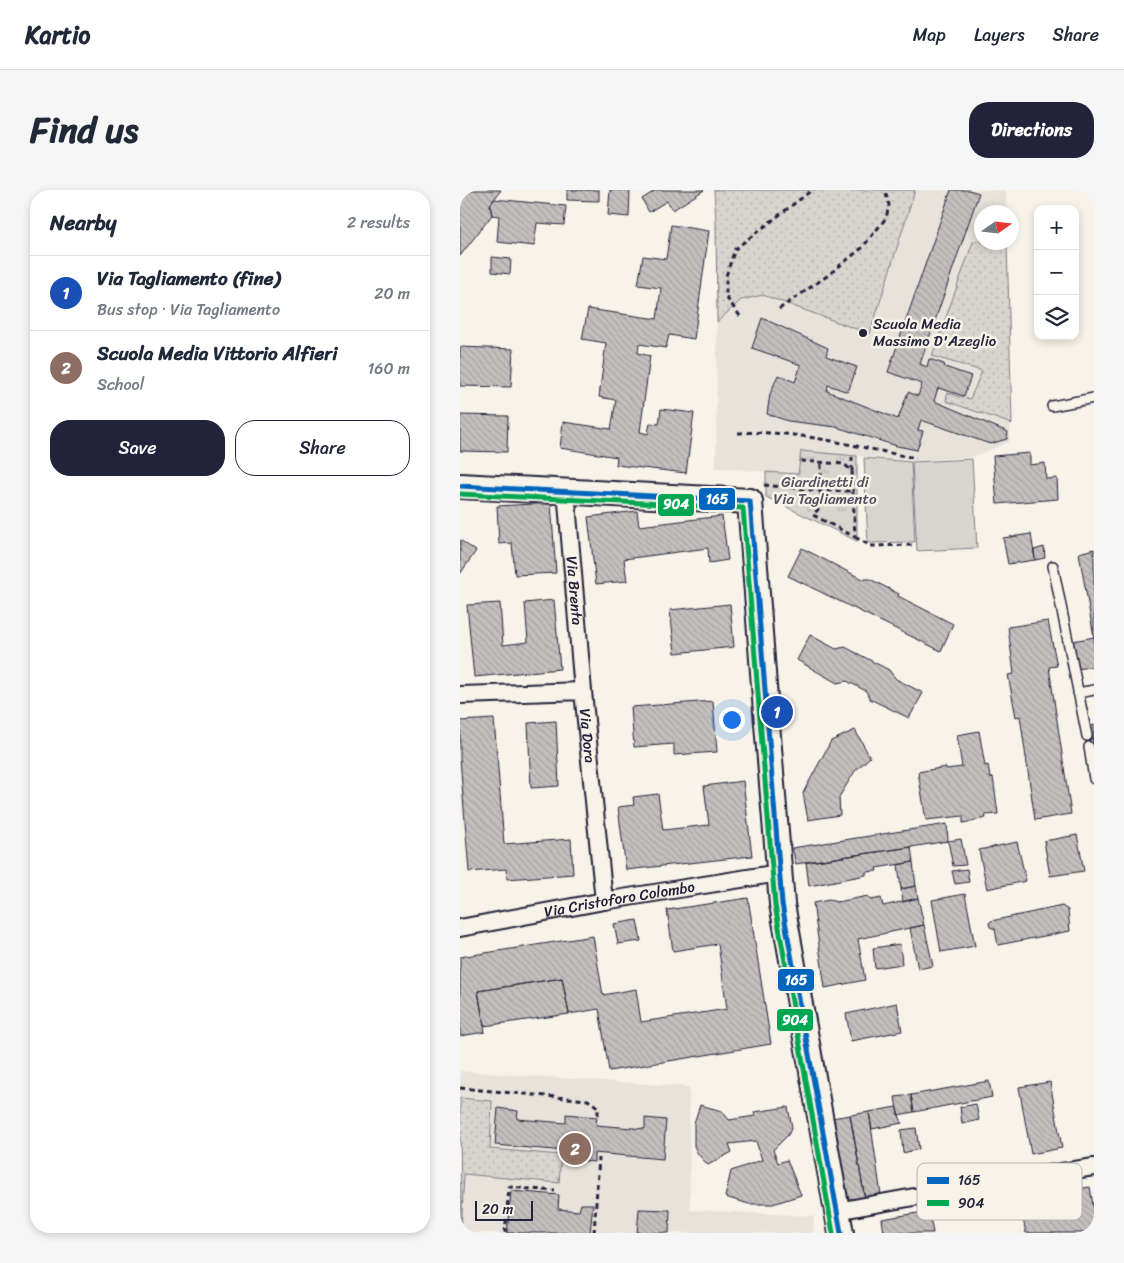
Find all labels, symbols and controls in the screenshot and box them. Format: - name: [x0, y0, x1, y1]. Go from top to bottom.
- text: Kartio: [25, 14, 90, 56]
- text: Map: [913, 19, 946, 51]
- text: Layers: [974, 19, 1025, 51]
- text: Share: [1053, 19, 1099, 51]
- text: Find us: [30, 99, 138, 161]
- button: Directions: [969, 102, 1094, 158]
- text: Nearby: [50, 204, 116, 242]
- north arrow: [974, 205, 1019, 250]
- map controls: [1034, 205, 1079, 340]
- button: +: [1034, 205, 1079, 250]
- text: 2 results: [347, 208, 410, 237]
- button: −: [1034, 250, 1079, 295]
- text: Via Tagliamento (fine): [97, 262, 280, 295]
- text: 1: [63, 279, 69, 308]
- text: 20 m: [374, 279, 410, 308]
- text: Bus stop · Via Tagliamento: [97, 295, 280, 324]
- button: layers: [1034, 295, 1079, 340]
- place label: Scuola Media Massimo D'Azeglio: [873, 311, 997, 354]
- marker: Scuola Media Massimo D'Azeglio: [857, 327, 869, 339]
- text: Scuola Media Vittorio Alfieri: [97, 337, 337, 370]
- text: 2: [61, 354, 71, 383]
- text: 160 m: [367, 354, 410, 383]
- text: School: [97, 370, 144, 399]
- button: Save: [50, 420, 225, 476]
- button: Share: [235, 420, 410, 476]
- park label: Giardinetti di Via Tagliamento: [773, 469, 877, 512]
- line badge: 165: [698, 487, 736, 511]
- text: 165: [706, 487, 729, 512]
- text: 904: [663, 492, 689, 517]
- line badge: 904: [657, 493, 695, 517]
- street label: Via Brenta: [559, 555, 590, 627]
- pin: 1: [761, 693, 793, 731]
- street label: Via Dora: [572, 707, 603, 765]
- your location: [719, 707, 745, 733]
- street label: Via Cristoforo Colombo: [542, 874, 697, 925]
- line badge: 165: [777, 968, 815, 992]
- text: 165: [785, 968, 808, 993]
- line badge: 904: [776, 1008, 814, 1032]
- text: 904: [782, 1008, 808, 1033]
- pin: 2: [559, 1130, 591, 1168]
- legend: [917, 1163, 1082, 1220]
- text: 165: [958, 1168, 981, 1193]
- text: 904: [958, 1191, 984, 1216]
- text: 20 m: [482, 1197, 513, 1222]
- scale bar: [475, 1198, 532, 1221]

